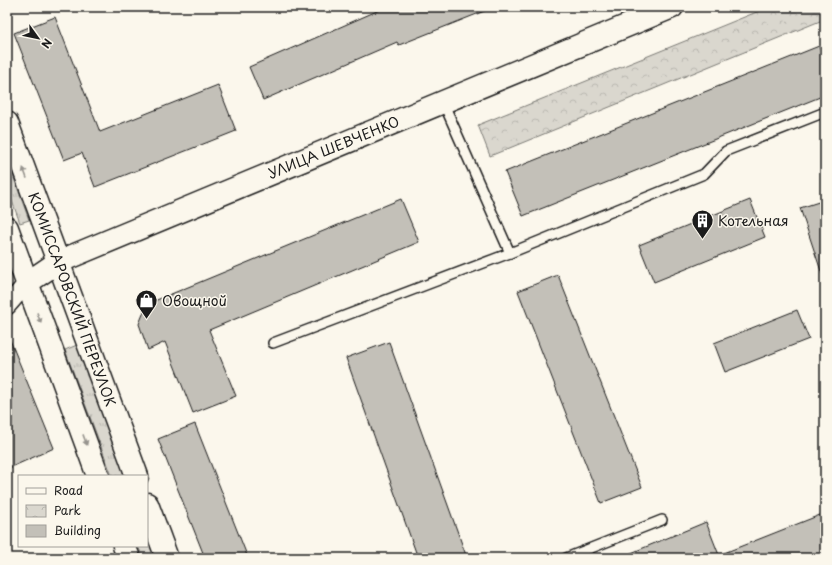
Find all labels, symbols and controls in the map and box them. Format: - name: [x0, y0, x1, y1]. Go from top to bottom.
- north arrow: [18, 18, 58, 58]
- text: N: [37, 35, 56, 52]
- street label: УЛИЦА ШЕВЧЕНКО: [265, 110, 402, 184]
- one-way arrow: [22, 167, 28, 179]
- street label: КОМИССАРОВСКИЙ ПЕРЕУЛОК: [23, 189, 121, 409]
- building icon: Котельная: [689, 208, 715, 241]
- place label: Котельная: [718, 210, 788, 231]
- shop icon: Овощной: [134, 288, 160, 321]
- place label: Овощной: [162, 290, 227, 311]
- one-way arrow: [37, 312, 43, 324]
- one-way arrow: [82, 434, 88, 446]
- legend: [18, 475, 148, 547]
- text: Road: [54, 481, 83, 499]
- text: Park: [54, 501, 81, 519]
- text: Building: [54, 521, 101, 539]

